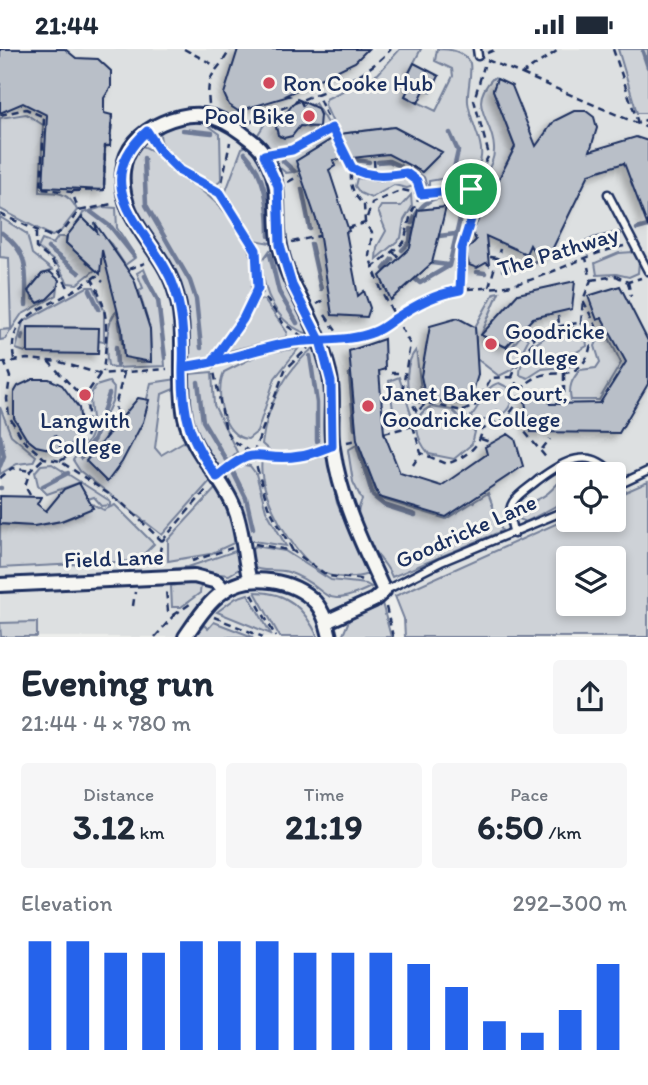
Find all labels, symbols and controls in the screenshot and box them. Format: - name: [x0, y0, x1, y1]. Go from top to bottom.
- text: 21:44: [35, 9, 98, 41]
- place label: Ron Cooke Hub: [283, 69, 433, 97]
- marker: Ron Cooke Hub: [261, 75, 277, 91]
- place label: Pool Bike: [204, 102, 295, 130]
- marker: Pool Bike: [301, 108, 317, 124]
- pin: [441, 159, 501, 219]
- icon: arrive: [452, 170, 490, 208]
- street label: The Pathway: [494, 219, 622, 283]
- place label: Goodricke College: [505, 317, 605, 371]
- marker: Goodricke College: [483, 336, 499, 352]
- place label: Janet Baker Court, Goodricke College: [382, 379, 568, 433]
- marker: Langwith College: [77, 387, 93, 403]
- marker: Janet Baker Court, Goodricke College: [360, 398, 376, 414]
- place label: Langwith College: [40, 406, 130, 460]
- map controls: [556, 462, 626, 616]
- button: locate: [556, 462, 626, 532]
- street label: Goodricke Lane: [391, 487, 541, 575]
- street label: Field Lane: [63, 542, 165, 574]
- button: layers: [556, 546, 626, 616]
- text: Evening run: [21, 660, 214, 706]
- button: share: [553, 660, 627, 734]
- text: 21:44 · 4 × 780 m: [21, 709, 191, 737]
- text: Distance: [83, 783, 154, 806]
- text: Time: [304, 783, 344, 806]
- text: Pace: [510, 783, 548, 806]
- text: 3.12: [73, 806, 135, 848]
- text: 21:19: [285, 806, 363, 848]
- text: 6:50: [477, 806, 544, 848]
- text: km: [135, 821, 165, 844]
- text: /km: [544, 821, 582, 844]
- text: Elevation: [21, 889, 112, 917]
- text: 292–300 m: [513, 889, 627, 917]

